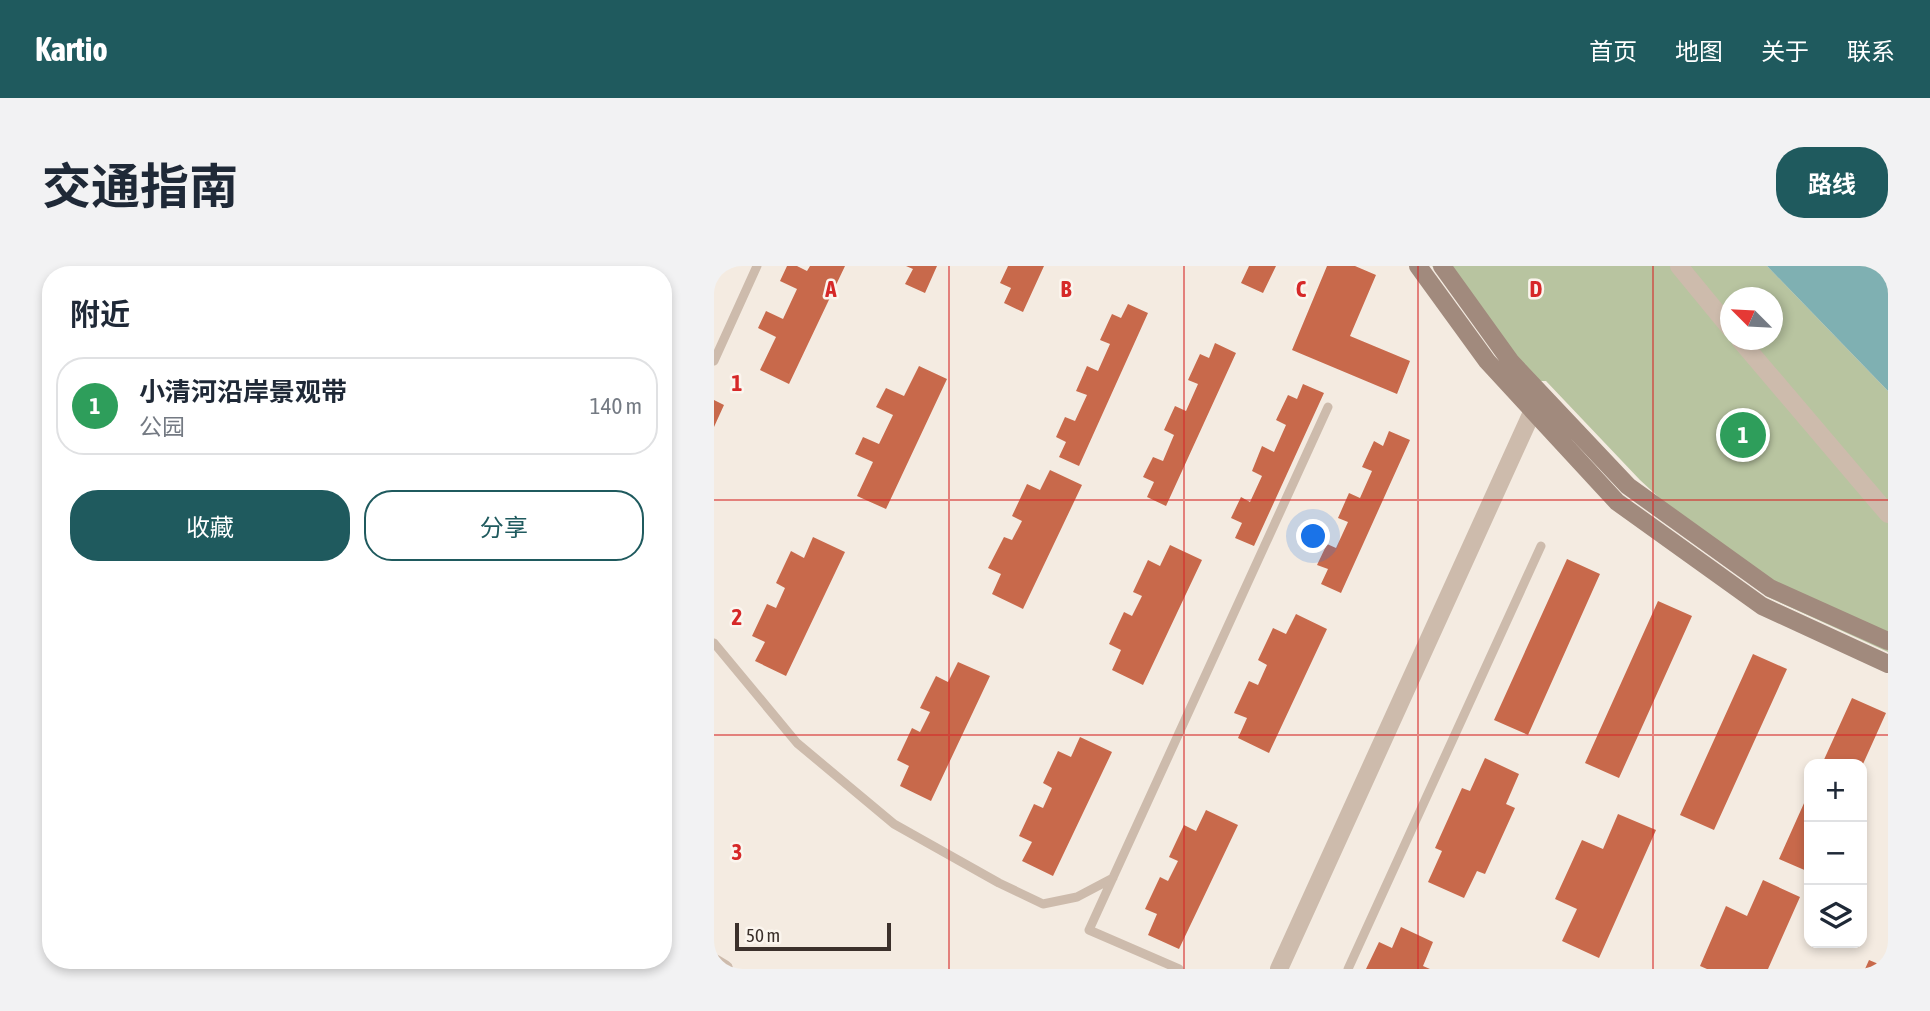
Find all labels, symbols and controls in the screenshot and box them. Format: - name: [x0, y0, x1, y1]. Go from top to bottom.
- text: Kartio: [35, 30, 108, 68]
- text: 首页: [1589, 38, 1637, 65]
- text: 地图: [1675, 38, 1723, 65]
- text: 关于: [1761, 38, 1809, 65]
- text: 联系: [1847, 38, 1895, 65]
- button: 路线: [1776, 147, 1888, 218]
- text: 交通指南: [42, 158, 238, 214]
- text: A: [824, 276, 837, 302]
- text: B: [1061, 276, 1072, 302]
- text: C: [1296, 276, 1307, 302]
- text: D: [1530, 276, 1543, 302]
- north arrow: [1720, 287, 1783, 350]
- text: 附近: [70, 297, 130, 331]
- text: 1: [732, 370, 743, 396]
- text: 小清河沿岸景观带: [139, 377, 347, 407]
- text: 1: [90, 393, 100, 419]
- text: 140 m: [590, 393, 642, 419]
- pin: 1: [1720, 409, 1766, 461]
- text: 公园: [139, 414, 185, 440]
- button: 收藏: [70, 490, 350, 561]
- button: 分享: [364, 490, 644, 561]
- your location: [1296, 519, 1330, 553]
- text: 2: [732, 604, 742, 630]
- map controls: [1804, 759, 1867, 948]
- button: +: [1804, 759, 1867, 822]
- button: −: [1804, 822, 1867, 885]
- text: 3: [732, 839, 742, 865]
- button: layers: [1804, 885, 1867, 948]
- scale bar: [735, 920, 891, 952]
- text: 50 m: [746, 924, 780, 946]

